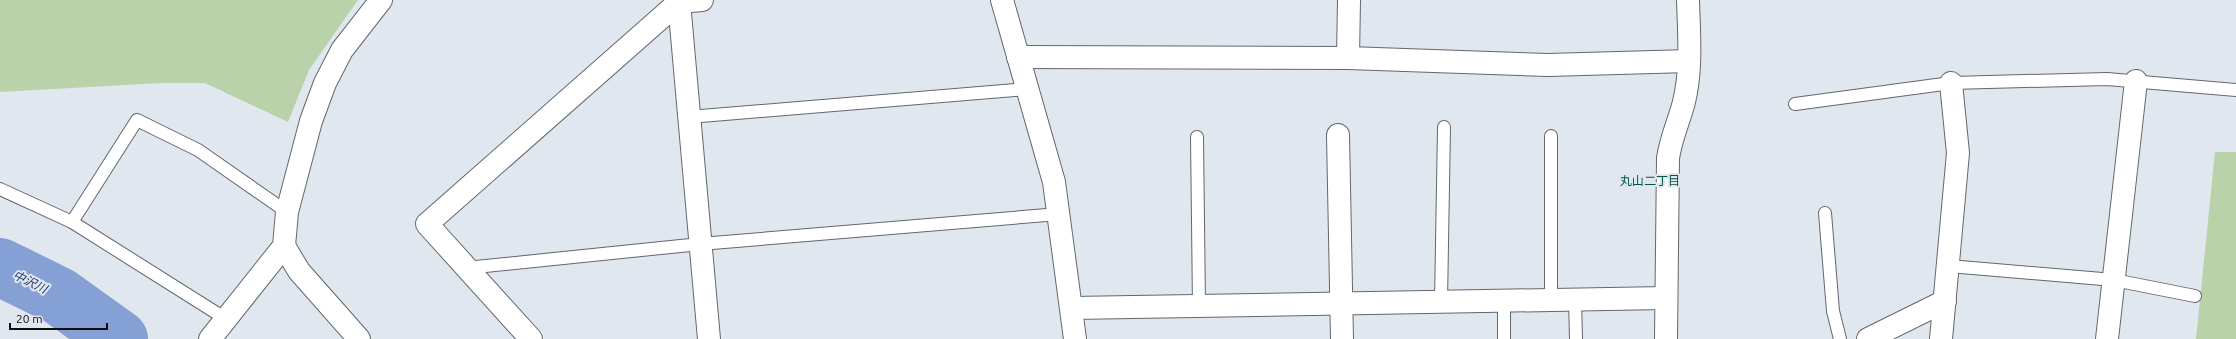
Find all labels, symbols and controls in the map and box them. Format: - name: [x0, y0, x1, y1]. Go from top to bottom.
- district label: 丸山二丁目: [1620, 174, 1680, 187]
- water label: 中沢川: [11, 268, 51, 296]
- scale bar: [10, 305, 107, 331]
- text: 20 m: [16, 312, 43, 325]

